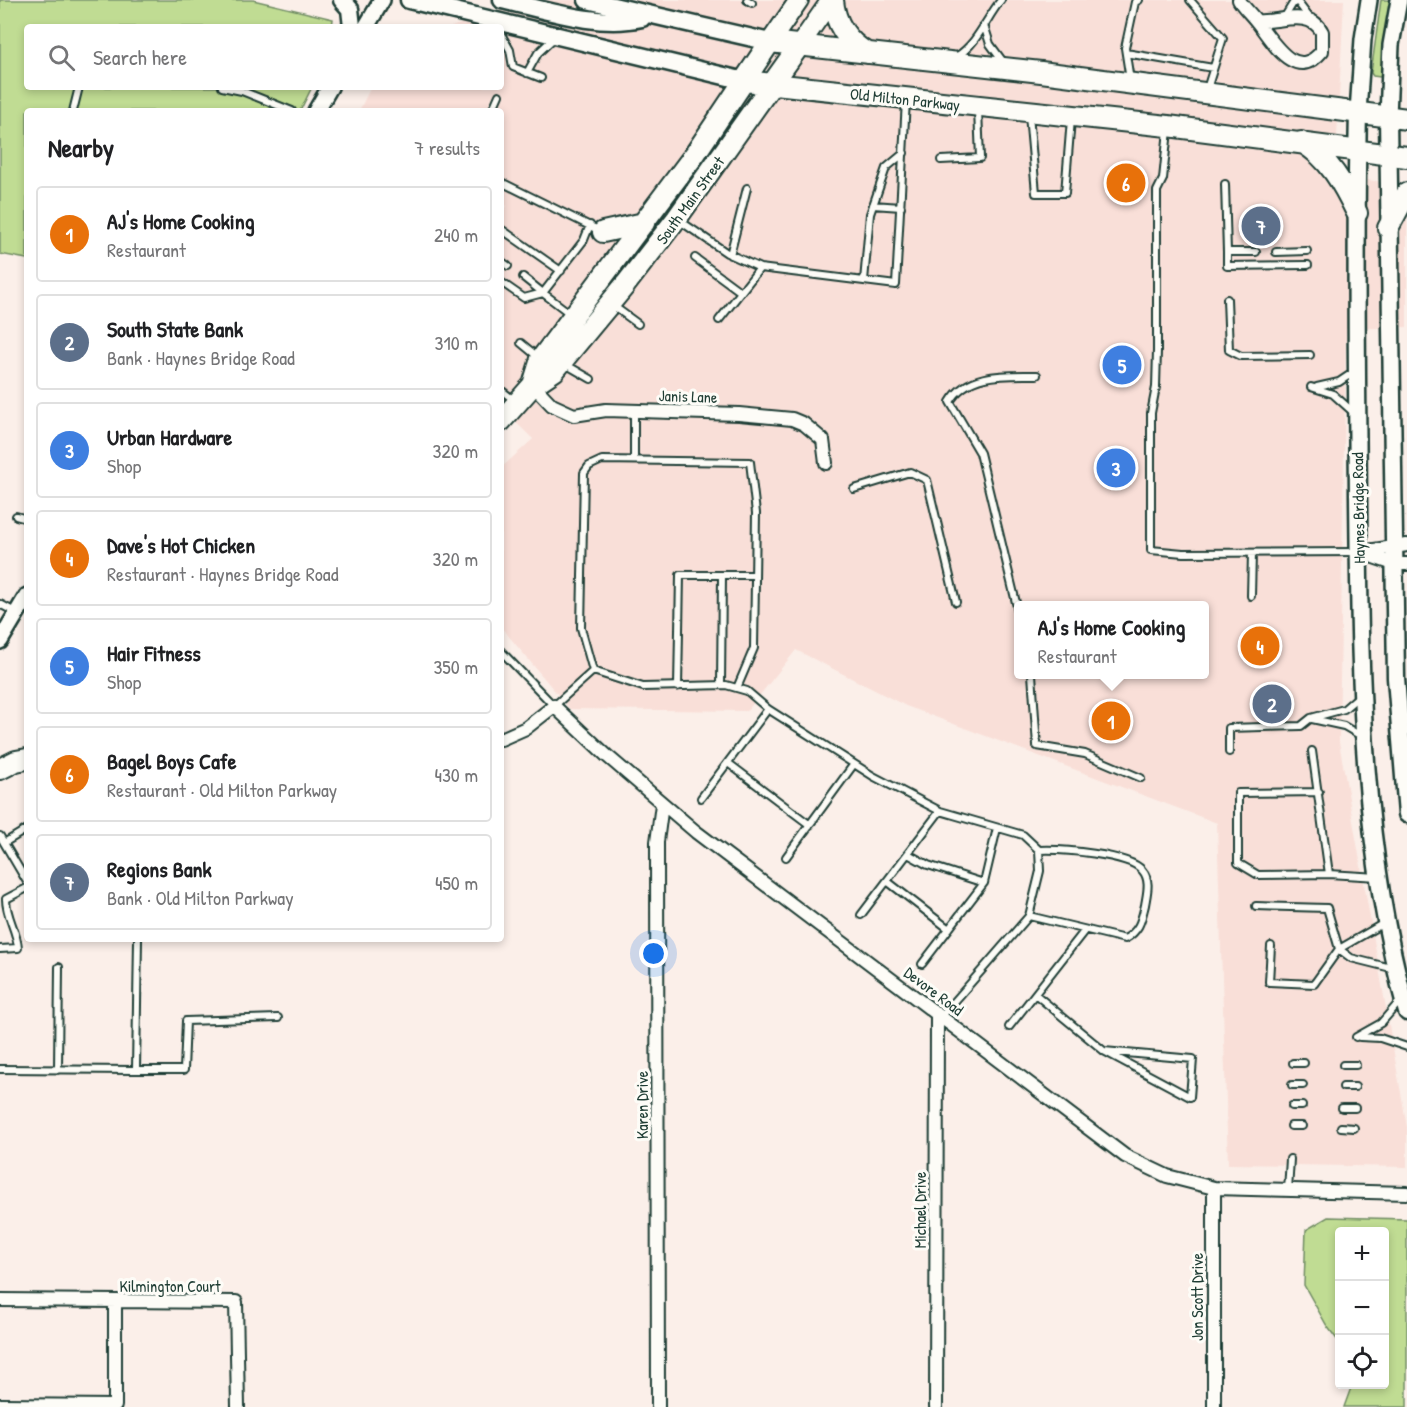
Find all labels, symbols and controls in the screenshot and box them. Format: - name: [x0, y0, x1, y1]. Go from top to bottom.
- search box: [24, 24, 504, 90]
- icon: search: [45, 41, 78, 74]
- text: Search here: [93, 42, 187, 72]
- street label: Old Milton Parkway: [849, 82, 961, 116]
- text: Nearby: [48, 130, 114, 165]
- text: 7 results: [414, 134, 480, 161]
- street label: South Main Street: [651, 151, 730, 248]
- pin: 6: [1106, 160, 1146, 206]
- pin: 7: [1242, 204, 1280, 248]
- text: AJ's Home Cooking: [107, 206, 255, 236]
- text: 1: [66, 221, 73, 248]
- text: 240 m: [434, 221, 478, 248]
- text: Restaurant: [107, 236, 186, 263]
- text: South State Bank: [107, 314, 243, 344]
- text: 2: [65, 329, 74, 356]
- text: 310 m: [435, 329, 478, 356]
- pin: 5: [1102, 342, 1142, 388]
- text: Bank · Haynes Bridge Road: [107, 344, 295, 371]
- street label: Janis Lane: [658, 384, 718, 408]
- text: Urban Hardware: [107, 422, 232, 452]
- text: 3: [65, 437, 74, 464]
- text: 320 m: [433, 437, 478, 464]
- pin: 3: [1096, 446, 1136, 490]
- text: Shop: [107, 452, 141, 479]
- street label: Haynes Bridge Road: [1346, 452, 1370, 564]
- text: Dave's Hot Chicken: [107, 530, 255, 560]
- text: 4: [66, 545, 73, 572]
- text: 320 m: [433, 545, 478, 572]
- text: Restaurant · Haynes Bridge Road: [107, 560, 338, 587]
- popup: [1014, 601, 1209, 679]
- text: AJ's Home Cooking: [1038, 612, 1185, 642]
- pin: 4: [1240, 624, 1280, 668]
- text: Hair Fitness: [107, 638, 201, 668]
- text: Restaurant: [1038, 642, 1117, 669]
- text: 5: [65, 653, 74, 680]
- text: 350 m: [433, 653, 478, 680]
- text: Shop: [107, 668, 141, 695]
- pin: 2: [1252, 682, 1292, 726]
- pin: 1: [1092, 698, 1130, 744]
- text: Bagel Boys Cafe: [107, 746, 236, 776]
- text: 6: [66, 761, 73, 788]
- text: 430 m: [434, 761, 478, 788]
- text: Restaurant · Old Milton Parkway: [107, 776, 337, 803]
- text: Regions Bank: [107, 854, 212, 884]
- text: 7: [65, 869, 74, 896]
- text: 450 m: [435, 869, 478, 896]
- text: Bank · Old Milton Parkway: [107, 884, 294, 911]
- your location: [639, 939, 668, 968]
- street label: Devore Road: [900, 961, 968, 1021]
- street label: Karen Drive: [631, 1070, 653, 1139]
- street label: Michael Drive: [909, 1171, 931, 1248]
- map controls: [1335, 1227, 1389, 1389]
- button: +: [1335, 1227, 1389, 1281]
- street label: Jon Scott Drive: [1186, 1252, 1208, 1341]
- street label: Kilmington Court: [119, 1275, 221, 1297]
- button: −: [1335, 1281, 1389, 1335]
- button: locate: [1335, 1335, 1389, 1389]

